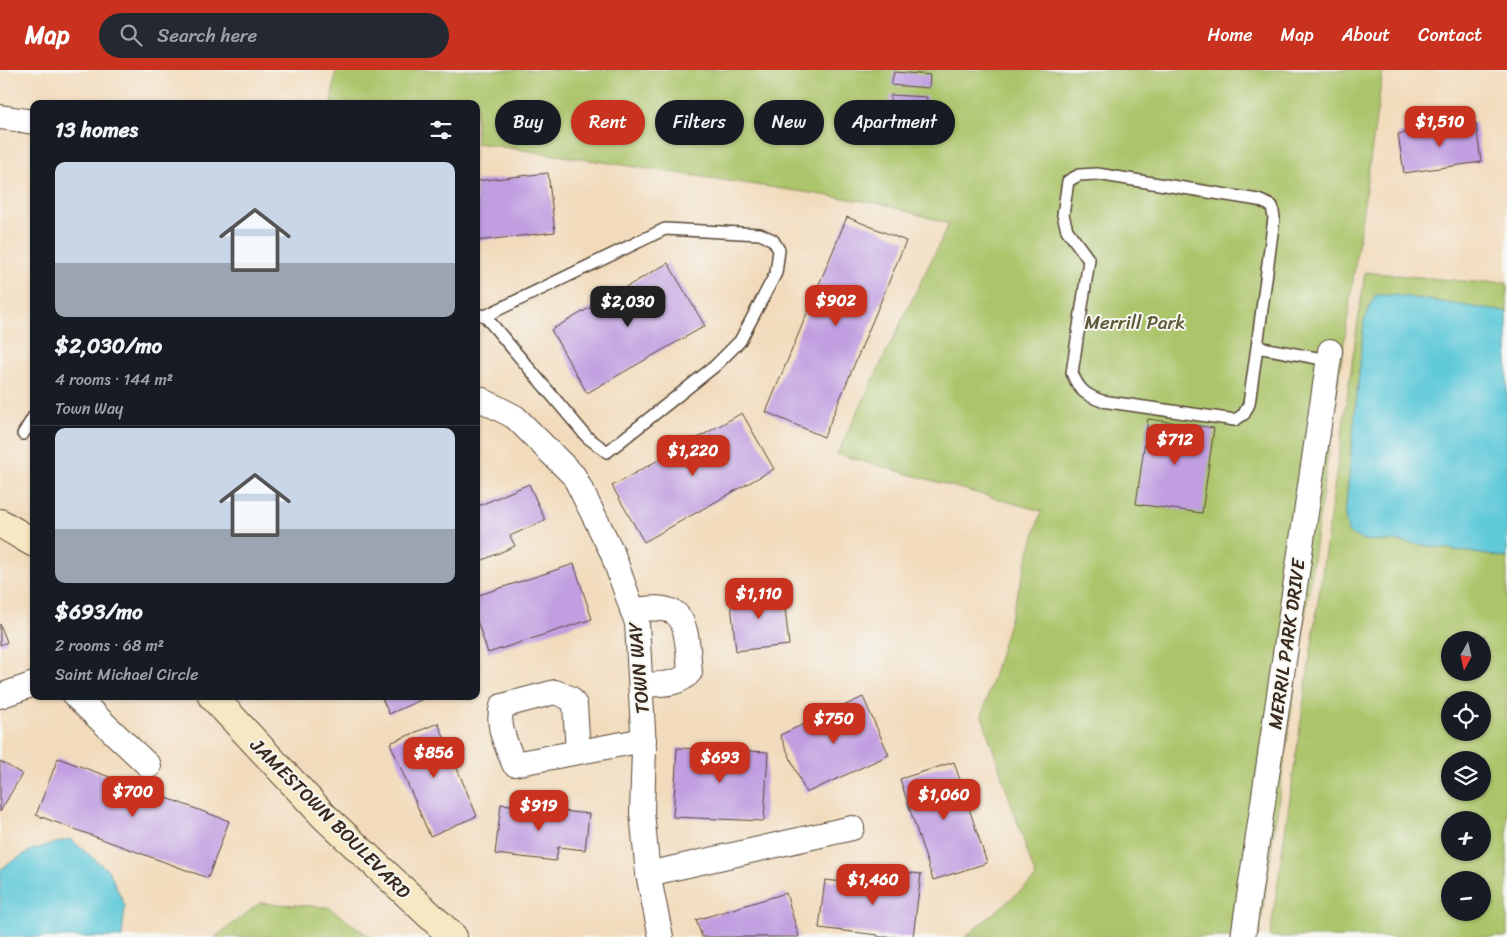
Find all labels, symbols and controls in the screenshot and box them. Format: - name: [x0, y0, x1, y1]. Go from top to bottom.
- search box: [99, 13, 449, 58]
- text: Map: [25, 14, 69, 56]
- text: Search here: [157, 19, 257, 52]
- text: Home: [1208, 19, 1253, 51]
- text: Map: [1281, 19, 1314, 51]
- text: About: [1342, 19, 1390, 51]
- text: Contact: [1418, 19, 1482, 51]
- icon: search: [117, 21, 145, 49]
- chip: Buy: [495, 100, 561, 145]
- chip: Rent: [571, 100, 645, 145]
- chip: Filters: [655, 100, 744, 145]
- chip: New: [754, 100, 824, 145]
- chip: Apartment: [834, 100, 955, 145]
- pin: $1,510: [1399, 106, 1481, 148]
- text: $1,510: [1416, 107, 1464, 136]
- text: 13 homes: [55, 111, 138, 149]
- icon: filters: [427, 116, 455, 144]
- icon: home: [210, 195, 300, 285]
- pin: $902: [806, 284, 866, 327]
- pin: $2,030: [587, 286, 669, 328]
- text: $902: [816, 286, 856, 315]
- text: $2,030: [601, 287, 655, 316]
- park label: Merrill Park: [1085, 306, 1185, 339]
- text: $2,030/mo: [55, 327, 162, 365]
- text: 4 rooms · 144 m²: [55, 365, 173, 394]
- text: Town Way: [55, 394, 123, 423]
- pin: $712: [1145, 424, 1205, 466]
- text: $712: [1157, 425, 1193, 454]
- pin: $1,220: [652, 434, 734, 477]
- text: $1,220: [668, 436, 718, 465]
- icon: home: [210, 460, 300, 550]
- street label: MERRIL PARK DRIVE: [1258, 555, 1315, 731]
- pin: $1,110: [718, 578, 800, 620]
- text: $1,110: [736, 579, 782, 608]
- text: $693/mo: [55, 593, 143, 631]
- street label: TOWN WAY: [618, 619, 659, 715]
- text: 2 rooms · 68 m²: [55, 631, 164, 660]
- north arrow: [1441, 631, 1491, 681]
- map controls: [1441, 631, 1491, 921]
- text: Saint Michael Circle: [55, 660, 198, 689]
- button: locate: [1441, 691, 1491, 741]
- pin: $750: [804, 702, 864, 745]
- text: $750: [814, 704, 854, 733]
- street label: JAMESTOWN BOULEVARD: [242, 729, 420, 907]
- pin: $856: [404, 736, 464, 779]
- text: $856: [414, 738, 454, 767]
- pin: $693: [690, 742, 750, 784]
- text: $693: [701, 743, 739, 772]
- button: layers: [1441, 751, 1491, 801]
- pin: $700: [103, 776, 163, 818]
- text: $700: [113, 777, 153, 806]
- pin: $1,060: [903, 778, 985, 821]
- text: $1,060: [918, 780, 970, 809]
- pin: $919: [509, 790, 569, 832]
- text: $919: [520, 791, 558, 820]
- button: +: [1441, 811, 1491, 861]
- pin: $1,460: [832, 864, 914, 906]
- text: $1,460: [847, 865, 899, 894]
- button: −: [1441, 871, 1491, 921]

